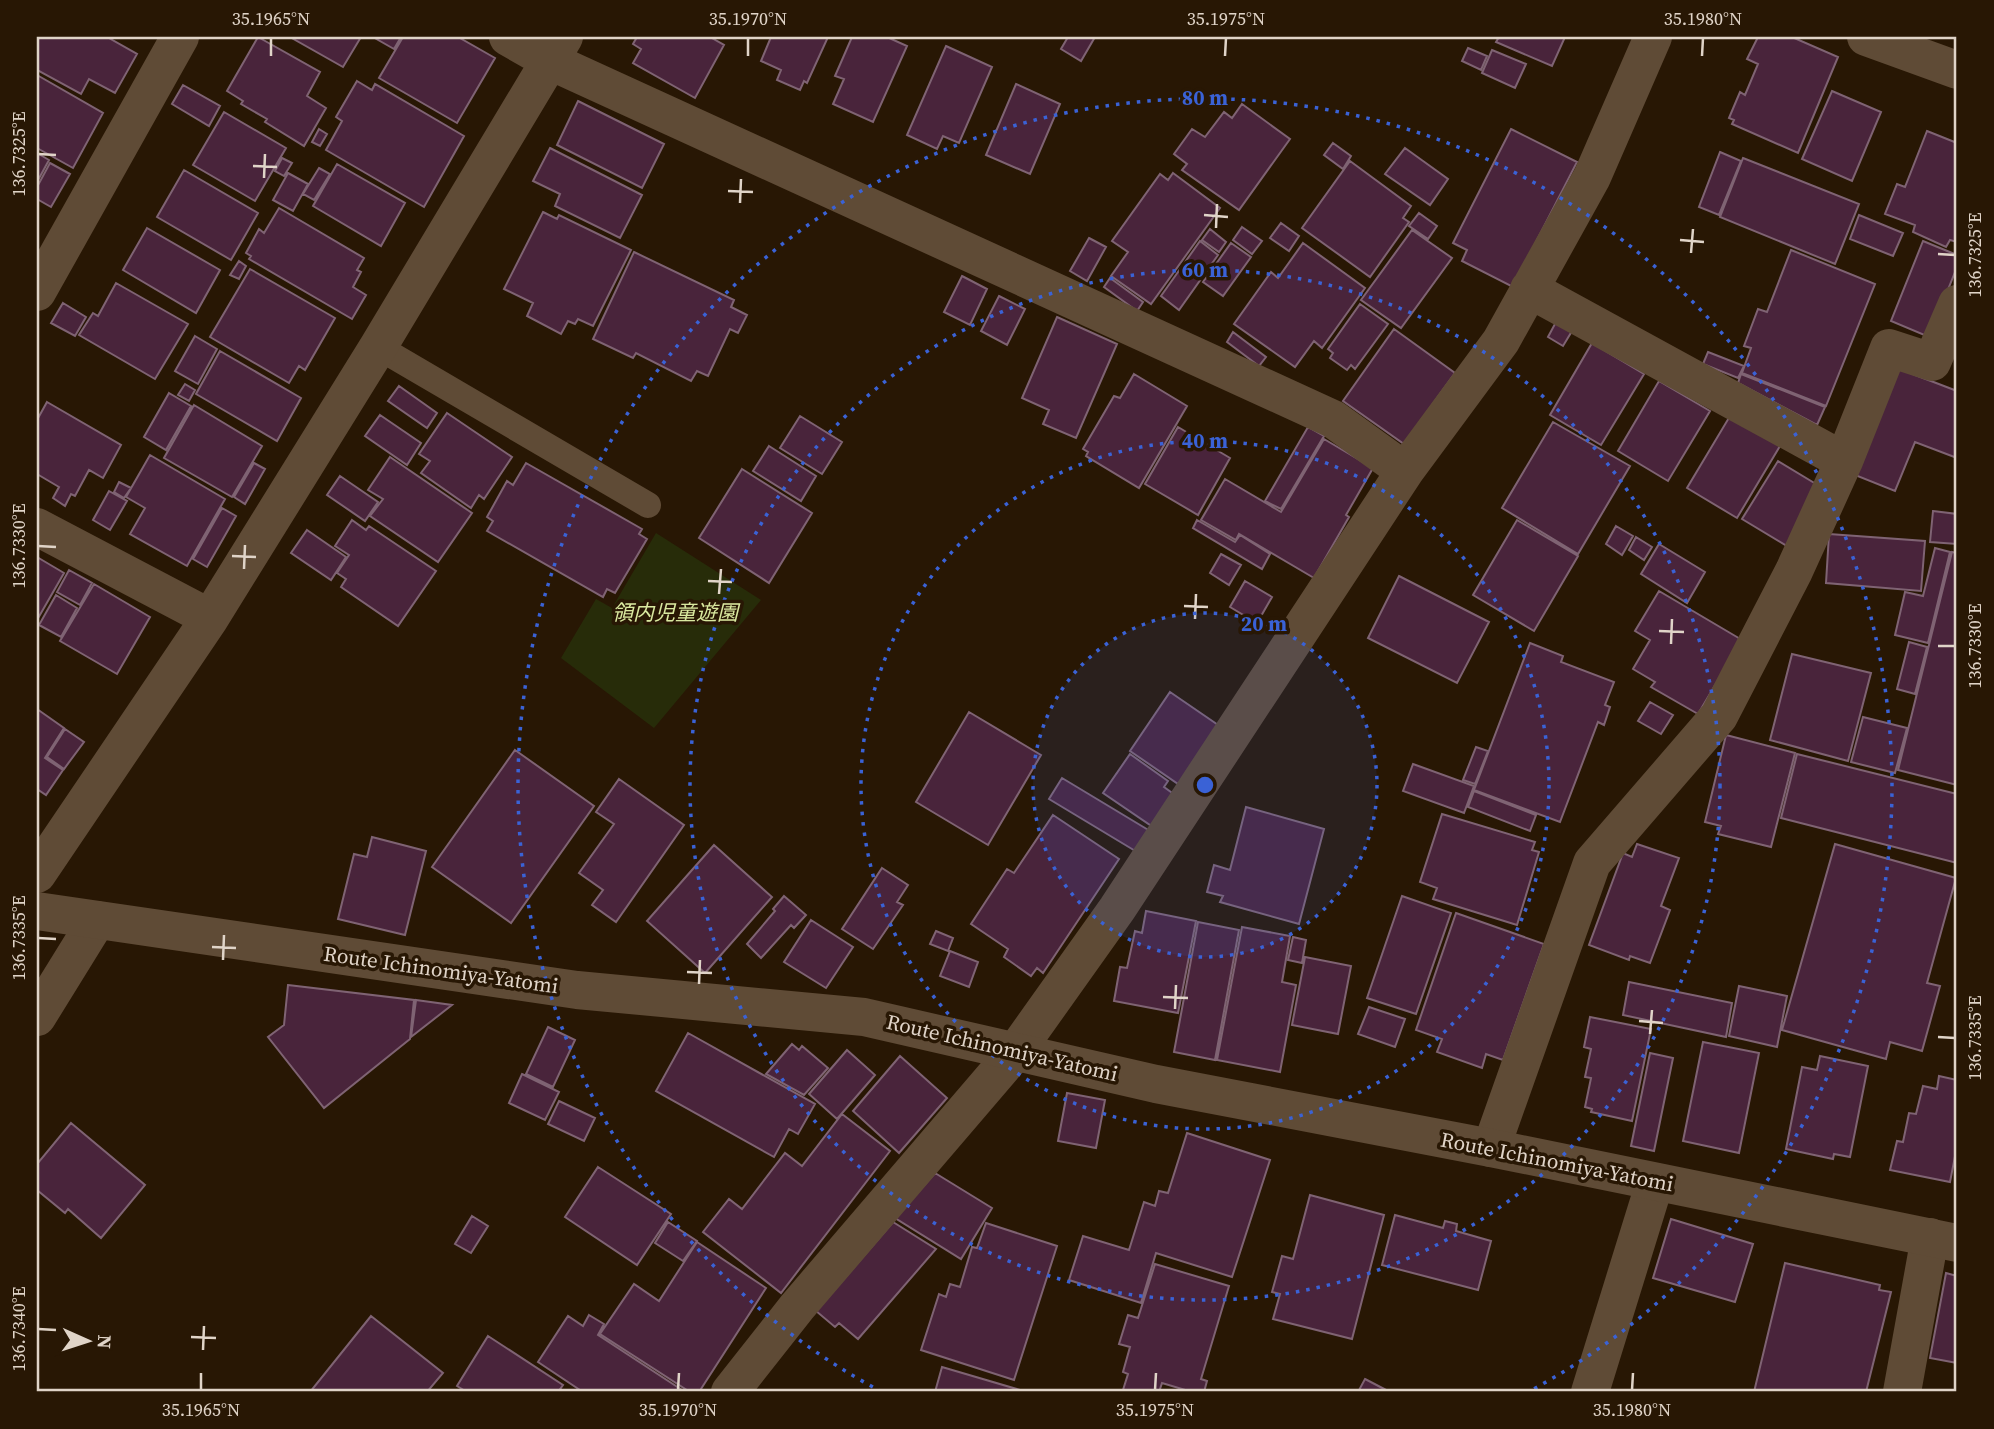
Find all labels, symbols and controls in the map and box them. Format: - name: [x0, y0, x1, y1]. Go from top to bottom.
- text: 35.1965°N: [232, 6, 310, 31]
- text: 35.1970°N: [709, 6, 787, 31]
- text: 35.1975°N: [1187, 6, 1265, 31]
- text: 35.1980°N: [1664, 6, 1742, 31]
- text: 80 m: [1182, 83, 1228, 112]
- text: 136.7325°E: [6, 111, 31, 197]
- text: 136.7325°E: [1962, 212, 1987, 298]
- text: 60 m: [1182, 255, 1228, 284]
- text: 40 m: [1182, 426, 1228, 455]
- text: 136.7330°E: [6, 503, 31, 589]
- park label: 領内児童遊園: [612, 598, 741, 627]
- text: 136.7330°E: [1962, 603, 1987, 689]
- text: 20 m: [1241, 609, 1287, 638]
- centre of rings: [1193, 773, 1217, 797]
- text: 136.7335°E: [6, 895, 31, 981]
- street label: Route Ichinomiya-Yatomi: [322, 939, 560, 1000]
- text: 136.7335°E: [1962, 995, 1987, 1081]
- street label: Route Ichinomiya-Yatomi: [884, 1007, 1121, 1088]
- street label: Route Ichinomiya-Yatomi: [1438, 1125, 1676, 1198]
- text: 136.7340°E: [6, 1286, 31, 1372]
- north arrow: [52, 1306, 122, 1376]
- text: N: [92, 1334, 118, 1350]
- text: 35.1965°N: [162, 1397, 240, 1422]
- text: 35.1970°N: [639, 1397, 717, 1422]
- text: 35.1975°N: [1116, 1397, 1194, 1422]
- text: 35.1980°N: [1593, 1397, 1671, 1422]

